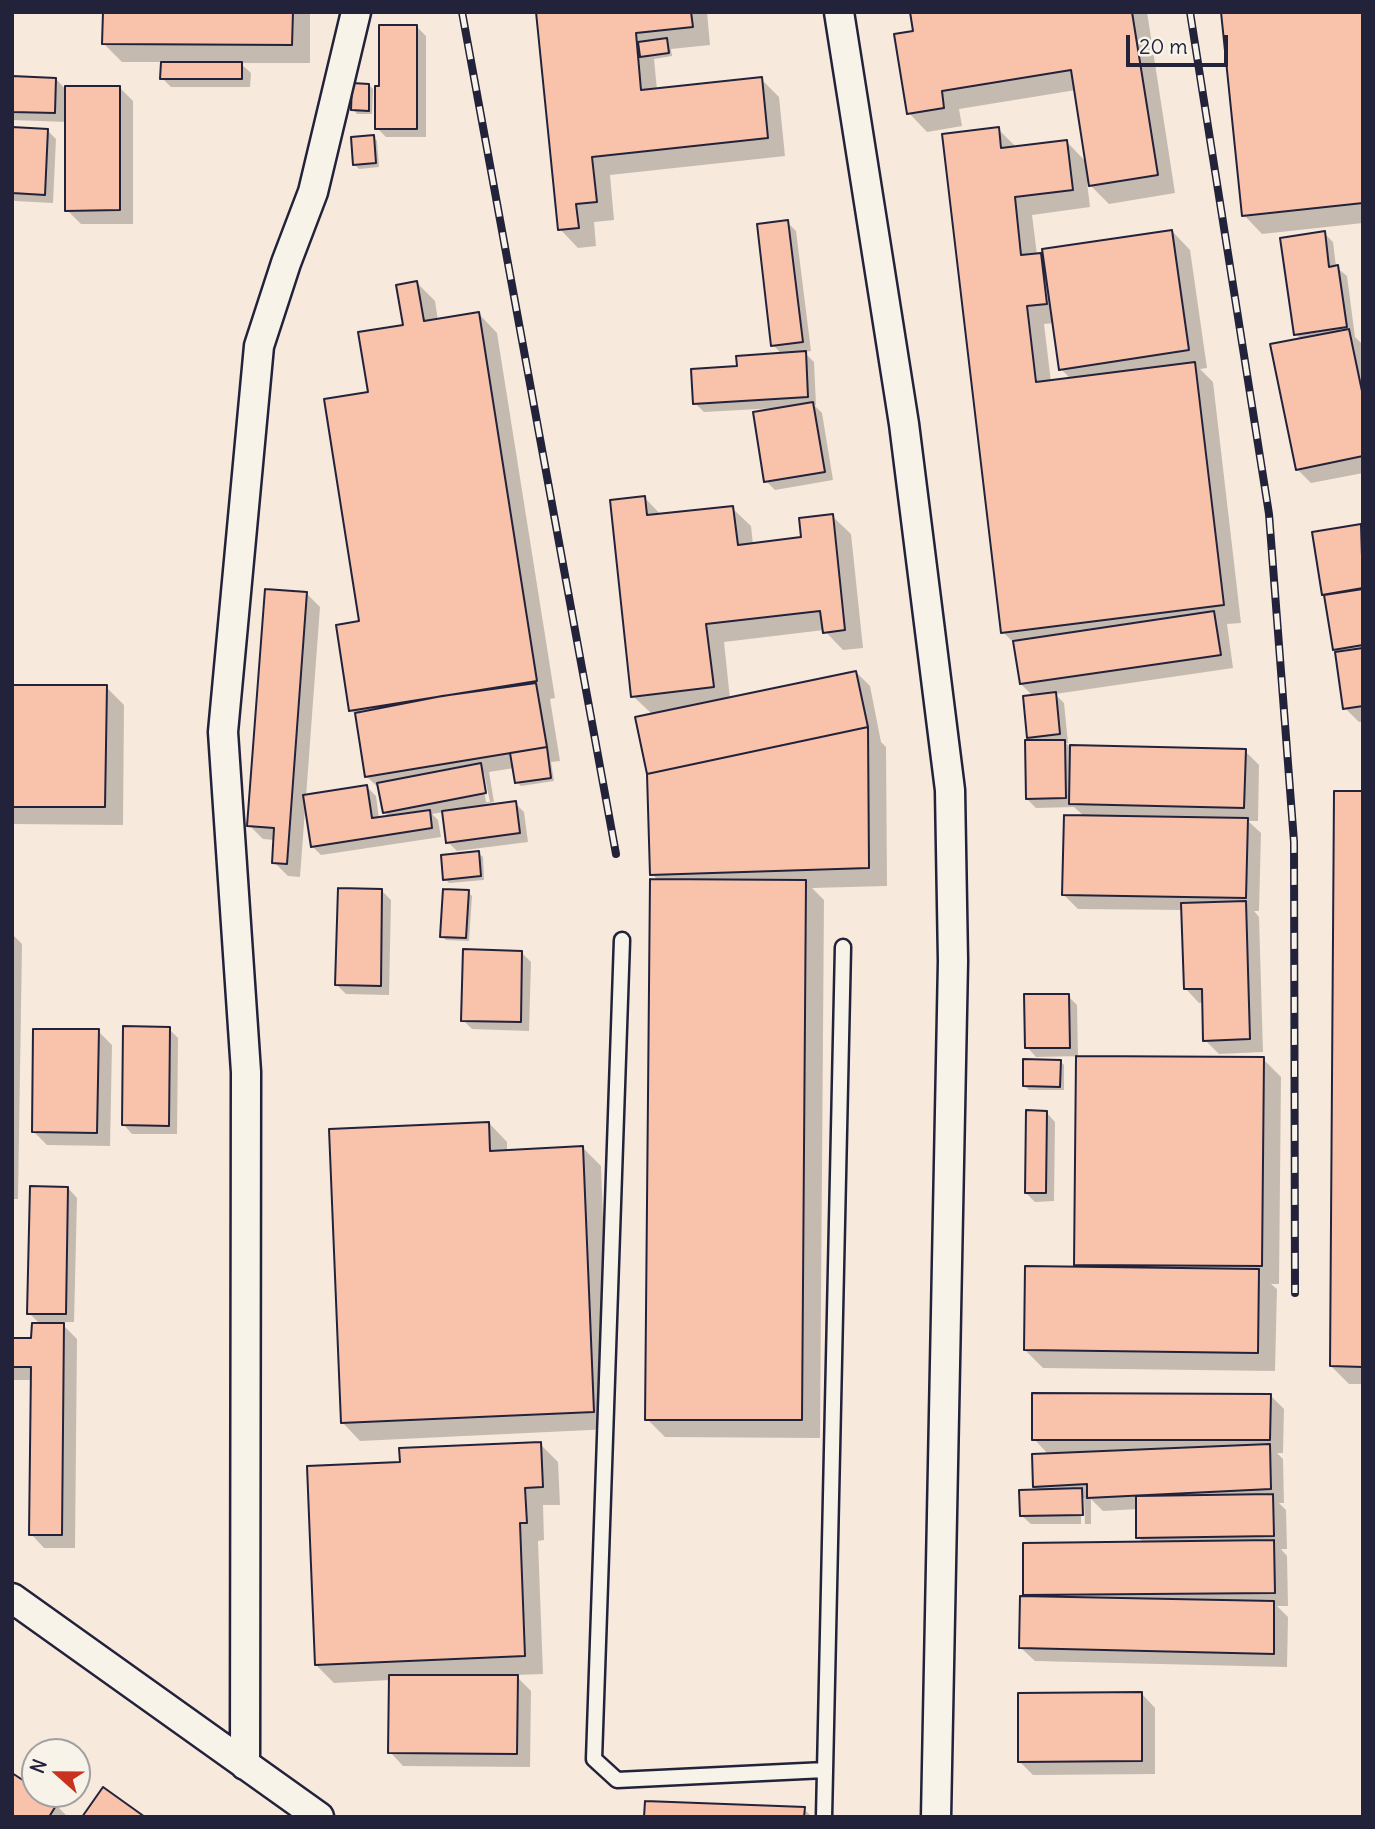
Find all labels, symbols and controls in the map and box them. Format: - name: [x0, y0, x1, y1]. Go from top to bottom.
- scale bar: [1130, 21, 1232, 65]
- text: 20 m: [1139, 33, 1188, 60]
- north arrow: [21, 1738, 91, 1808]
- text: N: [25, 1756, 52, 1777]

